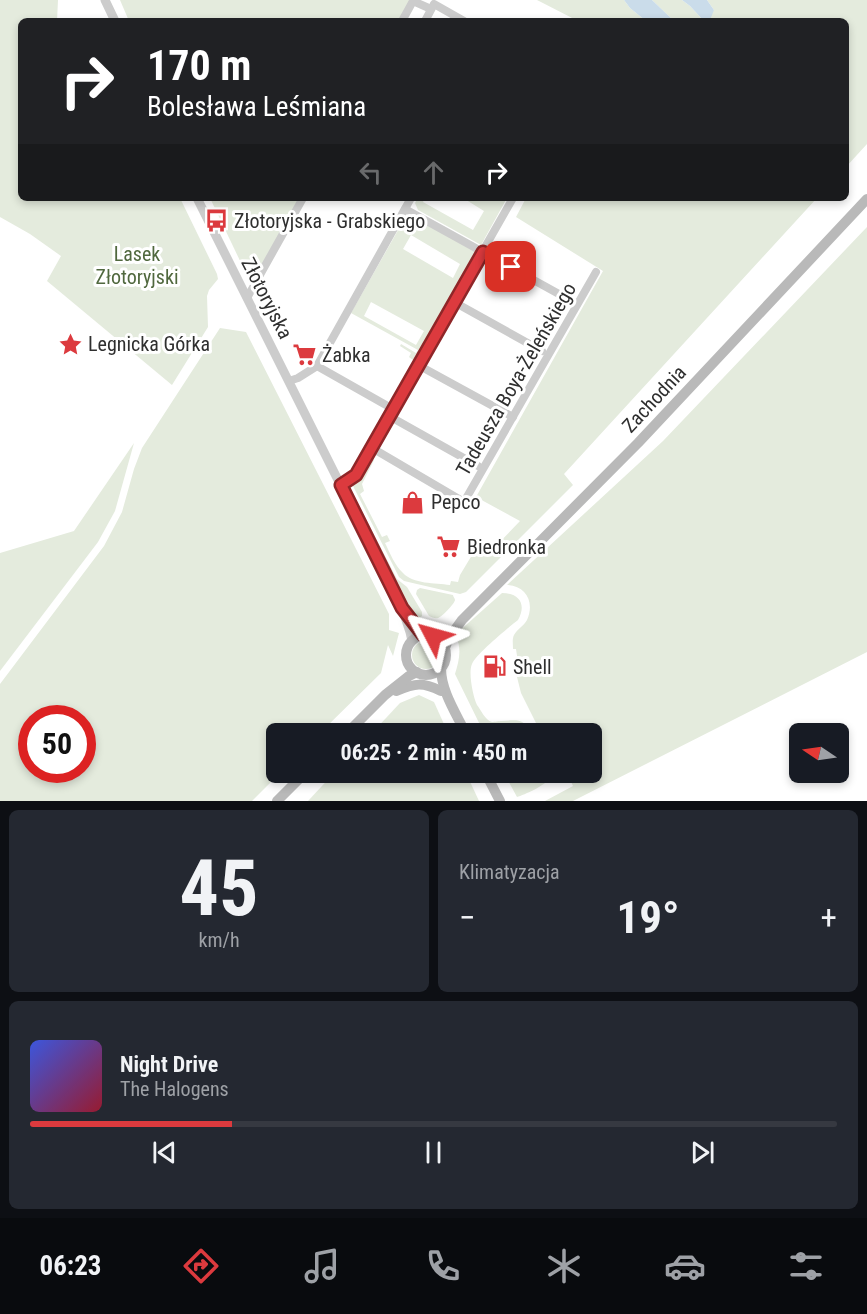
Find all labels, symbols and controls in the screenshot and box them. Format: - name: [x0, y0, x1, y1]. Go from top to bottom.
- text: 170 m: [147, 41, 252, 90]
- icon: right: [48, 42, 126, 120]
- text: Bolesława Leśmiana: [147, 91, 366, 123]
- icon: left: [354, 156, 387, 189]
- icon: ahead: [417, 156, 450, 189]
- icon: right: [480, 156, 513, 189]
- bus stop icon: Złotoryjska - Grabskiego: [203, 208, 229, 234]
- place label: Złotoryjska - Grabskiego: [234, 209, 425, 233]
- pin: [485, 241, 536, 292]
- park label: Lasek Złotoryjski: [95, 242, 179, 289]
- icon: arrive: [494, 250, 527, 283]
- street label: Złotoryjska: [236, 253, 298, 343]
- street label: Tadeusza Boya-Żeleńskiego: [451, 278, 581, 480]
- place icon: Legnicka Górka: [57, 331, 83, 357]
- place label: Legnicka Górka: [88, 332, 210, 356]
- supermarket icon: Żabka: [291, 342, 317, 368]
- place label: Żabka: [322, 343, 371, 367]
- street label: Zachodnia: [617, 361, 691, 437]
- shop icon: Pepco: [400, 489, 426, 515]
- place label: Pepco: [431, 490, 480, 514]
- supermarket icon: Biedronka: [436, 534, 462, 560]
- place label: Biedronka: [467, 535, 546, 559]
- position arrow: [401, 604, 465, 668]
- fuel station icon: Shell: [482, 654, 508, 680]
- place label: Shell: [513, 655, 552, 679]
- speed limit sign: 50: [18, 705, 96, 783]
- north arrow: [789, 723, 849, 783]
- map controls: [789, 723, 849, 783]
- text: 06:25 · 2 min · 450 m: [341, 740, 527, 765]
- text: 45: [180, 843, 258, 934]
- text: Klimatyzacja: [459, 860, 560, 884]
- text: 19°: [617, 891, 680, 944]
- text: −: [459, 898, 476, 937]
- text: +: [821, 898, 837, 937]
- text: km/h: [198, 928, 240, 952]
- text: Night Drive: [120, 1052, 218, 1077]
- text: The Halogens: [120, 1077, 229, 1101]
- icon: previous: [148, 1136, 181, 1169]
- icon: pause: [417, 1136, 450, 1169]
- icon: next: [686, 1136, 719, 1169]
- icon: directions: [180, 1245, 222, 1287]
- icon: music: [301, 1245, 343, 1287]
- icon: phone: [422, 1245, 464, 1287]
- icon: climate: [543, 1245, 585, 1287]
- icon: car: [664, 1245, 706, 1287]
- icon: filters: [785, 1245, 827, 1287]
- text: 06:23: [40, 1250, 101, 1282]

